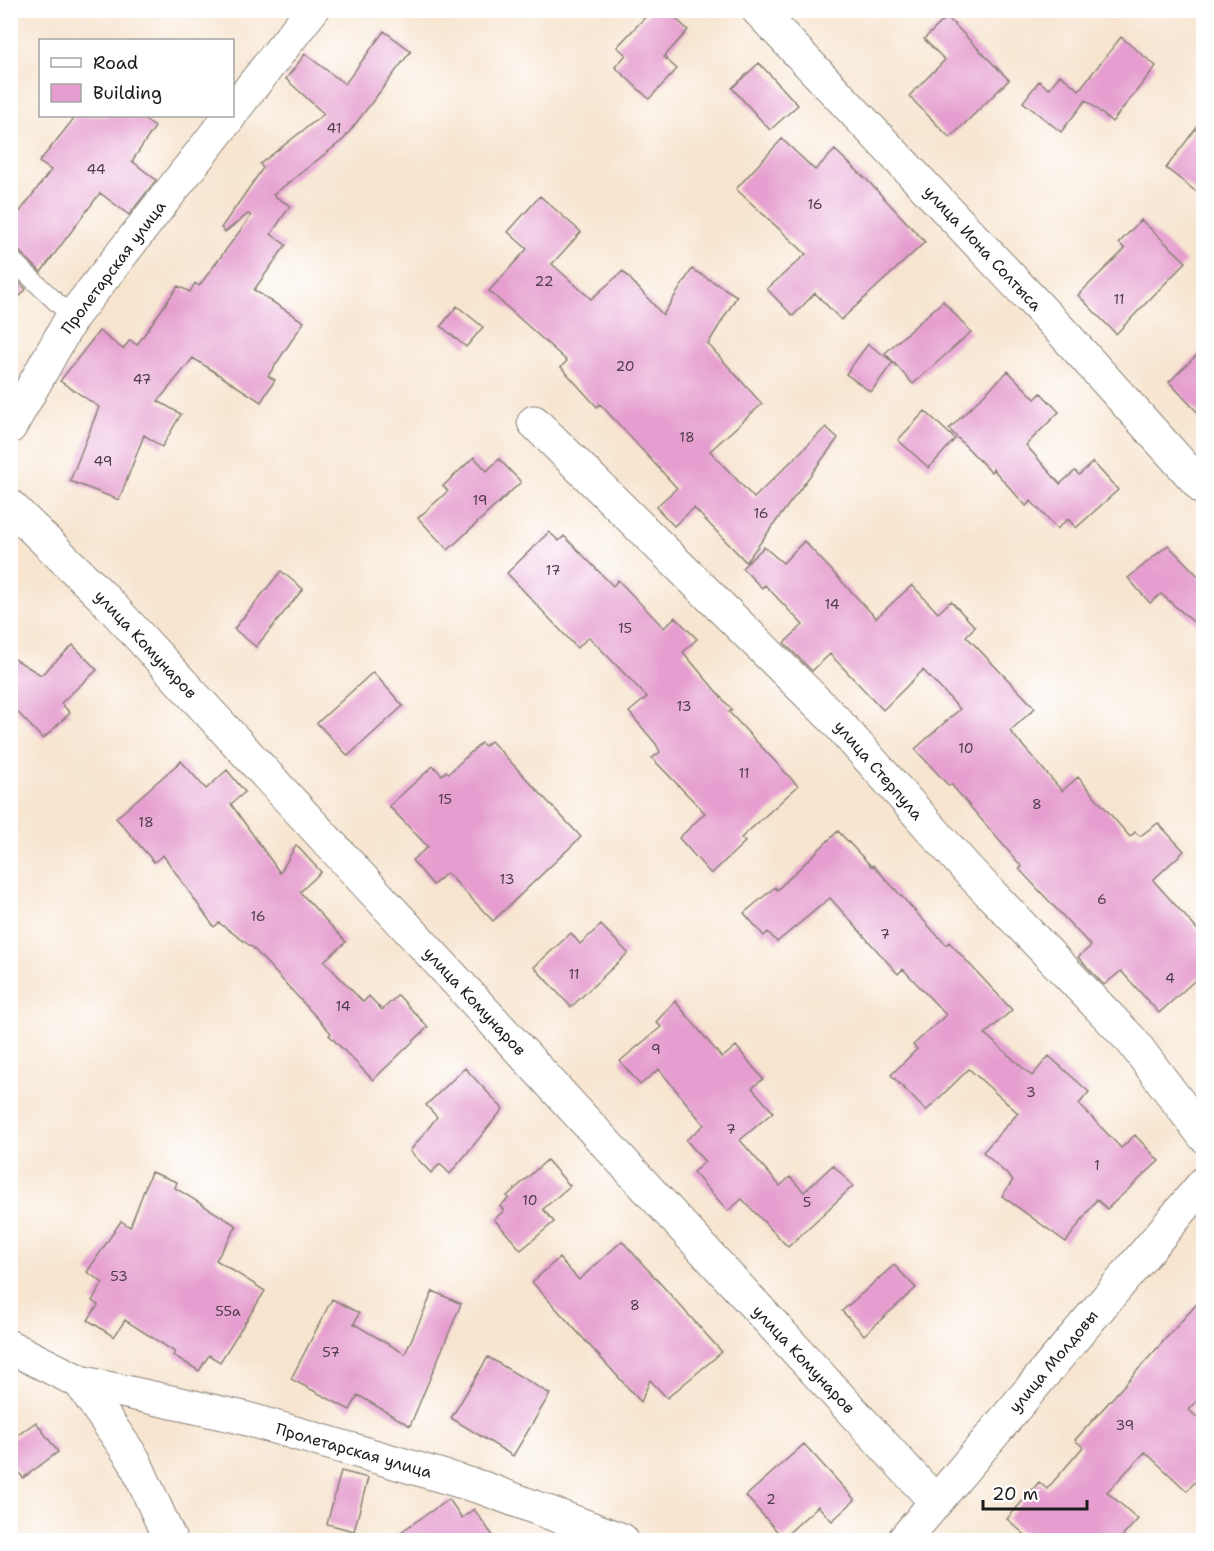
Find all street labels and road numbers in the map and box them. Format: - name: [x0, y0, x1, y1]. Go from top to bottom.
- street label: улица Иона Солтыса: [919, 181, 1046, 316]
- street label: Пролетарская улица: [56, 196, 170, 338]
- street label: улица Комунаров: [90, 586, 201, 703]
- street label: улица Стерпула: [830, 716, 928, 825]
- street label: улица Комунаров: [419, 943, 530, 1060]
- street label: улица Комунаров: [748, 1301, 859, 1418]
- street label: улица Молдовы: [1004, 1306, 1103, 1417]
- street label: Пролетарская улица: [273, 1418, 435, 1483]

